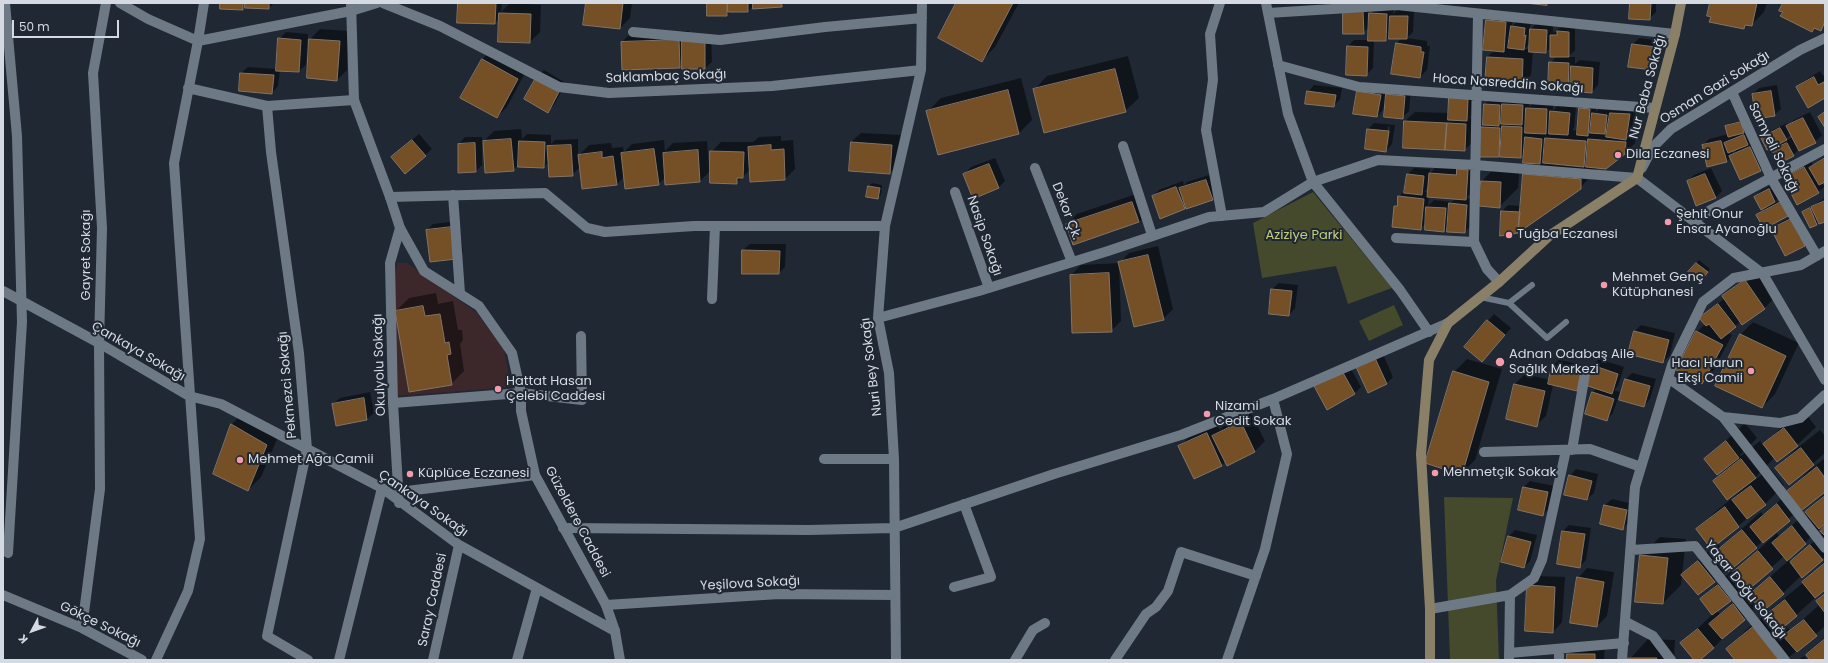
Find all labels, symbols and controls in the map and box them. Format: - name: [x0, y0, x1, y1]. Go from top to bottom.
- scale bar: [14, 12, 121, 38]
- text: 50 m: [19, 18, 50, 35]
- street label: Nur Baba Sokağı: [1627, 33, 1669, 141]
- street label: Osman Gazi Sokağı: [1657, 48, 1773, 128]
- street label: Saklambaç Sokağı: [605, 67, 727, 87]
- street label: Hoca Nasreddin Sokağı: [1432, 71, 1584, 97]
- street label: Samyeli Sokağı: [1744, 100, 1802, 196]
- place label: Dila Eczanesi: [1626, 147, 1709, 163]
- marker: Dila Eczanesi: [1613, 150, 1623, 160]
- street label: Dekor Çk.: [1048, 180, 1084, 242]
- street label: Nasip Sokağı: [963, 194, 1005, 278]
- place label: Şehit Onur Ensar Ayanoğlu: [1676, 207, 1777, 238]
- street label: Gayret Sokağı: [79, 210, 95, 300]
- marker: Şehit Onur Ensar Ayanoğlu: [1663, 217, 1673, 227]
- place label: Tuğba Eczanesi: [1517, 227, 1618, 243]
- park label: Aziziye Parki: [1266, 228, 1342, 244]
- marker: Tuğba Eczanesi: [1504, 230, 1514, 240]
- place label: Mehmet Genç Kütüphanesi: [1612, 270, 1704, 301]
- marker: Mehmet Genç Kütüphanesi: [1599, 280, 1609, 290]
- street label: Okulyolu Sokağı: [370, 314, 390, 416]
- street label: Nuri Bey Sokağı: [858, 317, 886, 417]
- street label: Çankaya Sokağı: [88, 319, 188, 385]
- street label: Pekmezci Sokağı: [276, 331, 300, 439]
- place label: Adnan Odabaş Aile Sağlık Merkezi: [1509, 347, 1634, 378]
- marker: Adnan Odabaş Aile Sağlık Merkezi: [1494, 356, 1506, 368]
- place label: Hacı Harun Ekşi Camii: [1671, 356, 1743, 387]
- marker: Hacı Harun Ekşi Camii: [1746, 366, 1756, 376]
- place label: Hattat Hasan Çelebi Caddesi: [506, 374, 605, 405]
- marker: Hattat Hasan Çelebi Caddesi: [493, 384, 503, 394]
- place label: Nizami Cedit Sokak: [1215, 399, 1291, 430]
- marker: Nizami Cedit Sokak: [1202, 409, 1212, 419]
- place label: Mehmet Ağa Camii: [248, 452, 374, 468]
- marker: Mehmet Ağa Camii: [235, 455, 245, 465]
- street label: Güzeldere Caddesi: [541, 464, 613, 580]
- place label: Mehmetçik Sokak: [1443, 465, 1556, 481]
- place label: Küplüce Eczanesi: [418, 466, 529, 482]
- street label: Çankaya Sokağı: [375, 467, 471, 541]
- marker: Mehmetçik Sokak: [1430, 468, 1440, 478]
- marker: Küplüce Eczanesi: [405, 469, 415, 479]
- street label: Yaşar Doğu Sokağı: [1701, 538, 1789, 642]
- street label: Saray Caddesi: [415, 552, 451, 648]
- street label: Yeşilova Sokağı: [700, 574, 800, 594]
- street label: Gökçe Sokağı: [57, 599, 143, 651]
- north arrow: [12, 611, 52, 651]
- text: K: [14, 631, 32, 647]

